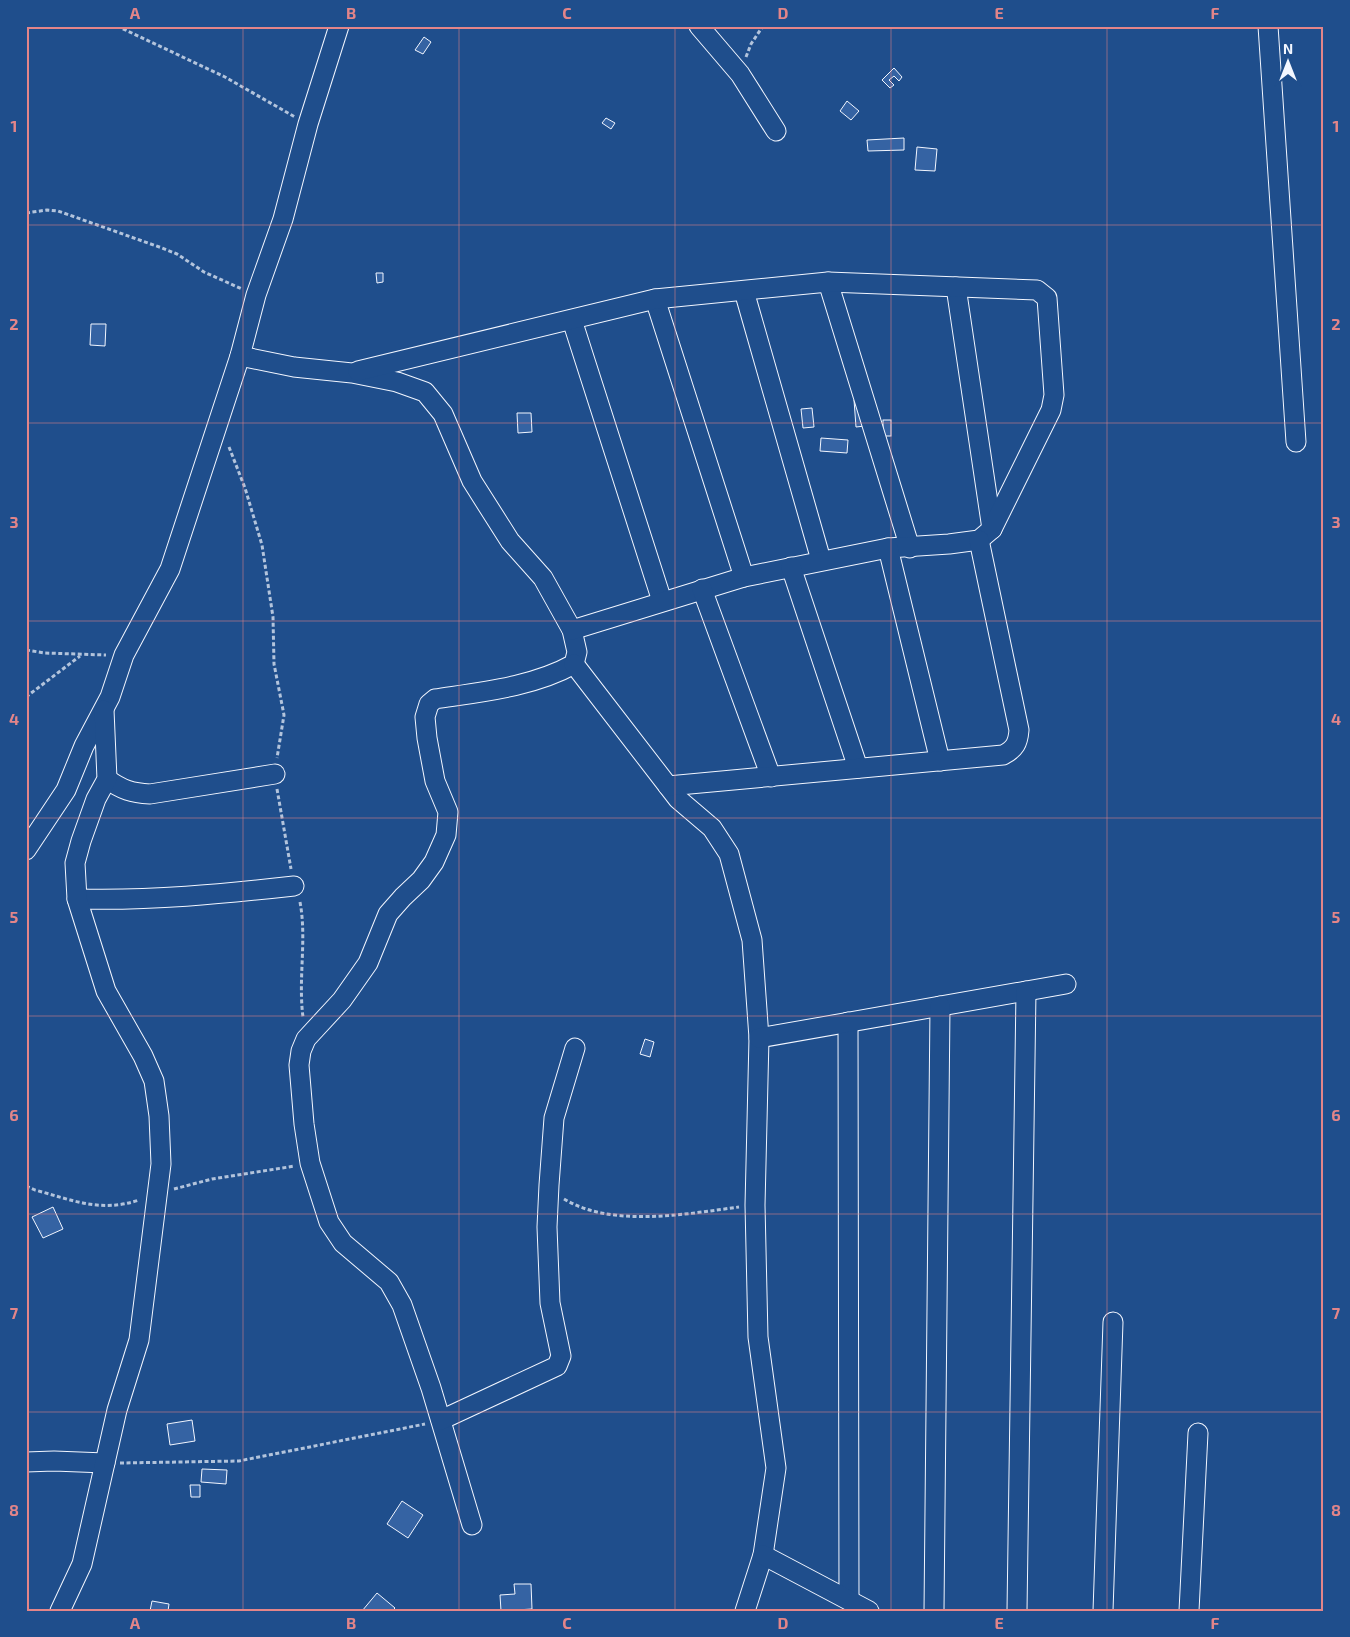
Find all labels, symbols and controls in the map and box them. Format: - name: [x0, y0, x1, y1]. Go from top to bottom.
- text: A: [130, 3, 141, 22]
- text: B: [346, 3, 356, 22]
- text: C: [562, 3, 572, 22]
- text: D: [778, 3, 789, 22]
- text: E: [994, 3, 1004, 22]
- text: F: [1211, 3, 1220, 22]
- north arrow: [1262, 38, 1312, 88]
- text: N: [1283, 40, 1293, 57]
- text: 1: [11, 116, 17, 135]
- text: 1: [1333, 116, 1339, 135]
- text: 2: [9, 314, 19, 333]
- text: 2: [1331, 314, 1341, 333]
- text: 3: [9, 512, 19, 531]
- text: 3: [1331, 512, 1341, 531]
- text: 4: [9, 709, 19, 728]
- text: 4: [1331, 709, 1341, 728]
- text: 5: [10, 907, 19, 926]
- text: 5: [1332, 907, 1341, 926]
- text: 6: [9, 1105, 19, 1124]
- text: 6: [1331, 1105, 1341, 1124]
- text: 7: [10, 1303, 19, 1322]
- text: 7: [1332, 1303, 1341, 1322]
- text: 8: [9, 1500, 19, 1519]
- text: 8: [1331, 1500, 1341, 1519]
- text: A: [130, 1613, 141, 1632]
- text: B: [346, 1613, 356, 1632]
- text: C: [562, 1613, 572, 1632]
- text: D: [778, 1613, 789, 1632]
- text: E: [994, 1613, 1004, 1632]
- text: F: [1211, 1613, 1220, 1632]

